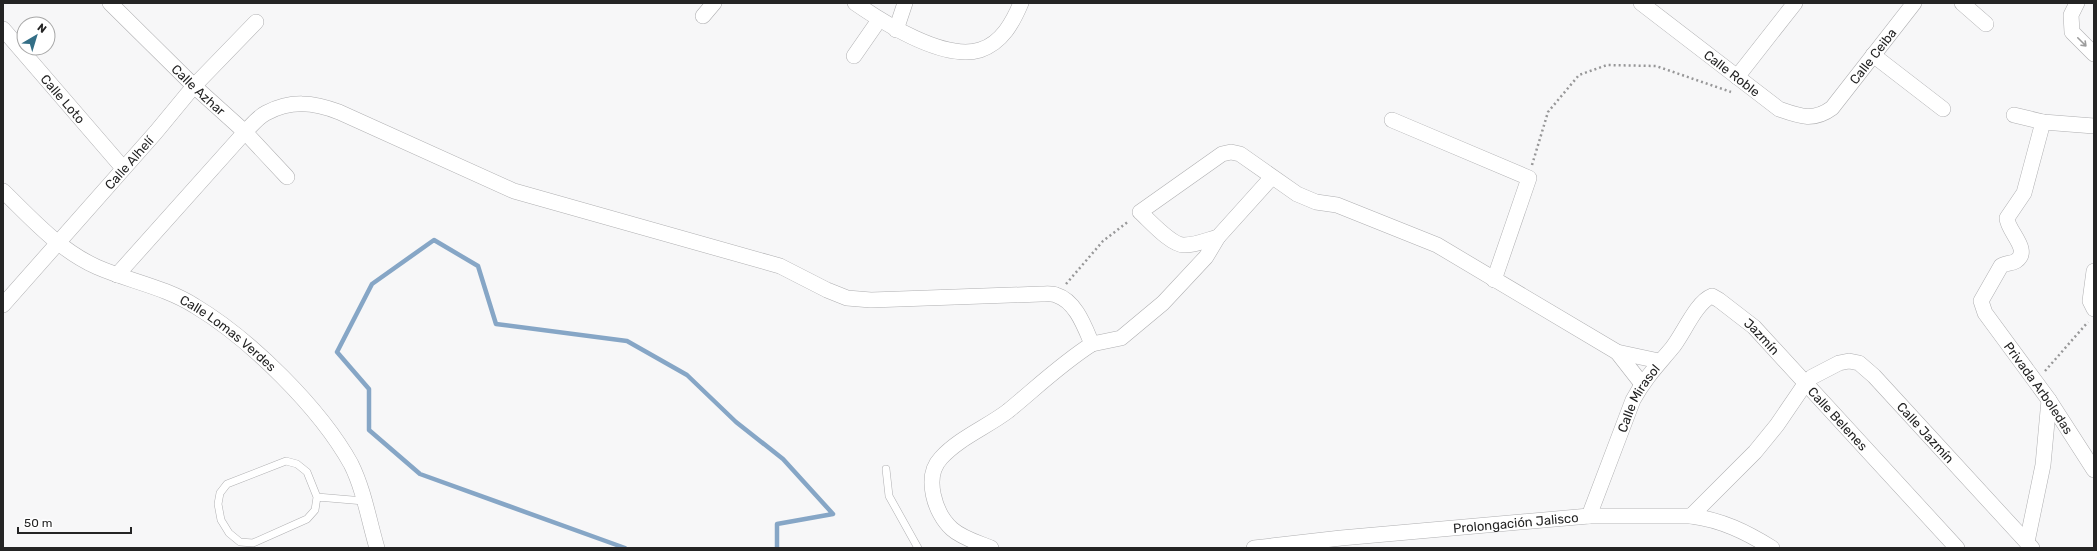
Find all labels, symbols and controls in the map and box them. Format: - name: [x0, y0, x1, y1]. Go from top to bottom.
- north arrow: [16, 16, 56, 56]
- text: N: [35, 21, 49, 36]
- street label: Calle Ceiba: [1847, 25, 1899, 87]
- one-way arrow: [2077, 37, 2087, 47]
- street label: Calle Roble: [1701, 47, 1763, 100]
- street label: Calle Azhar: [168, 61, 228, 119]
- street label: Calle Loto: [38, 71, 88, 127]
- street label: Calle Alhelí: [102, 133, 157, 193]
- street label: Calle Lomas Verdes: [177, 292, 279, 375]
- street label: Jazmín: [1741, 315, 1782, 358]
- street label: Privada Arboledas: [2001, 339, 2076, 437]
- street label: Calle Mirasol: [1614, 361, 1663, 434]
- street label: Calle Belenes: [1805, 384, 1871, 454]
- street label: Calle Jazmín: [1894, 399, 1957, 466]
- scale bar: [18, 509, 131, 535]
- street label: Prolongación Jalisco: [1452, 510, 1579, 536]
- text: 50 m: [24, 516, 52, 530]

